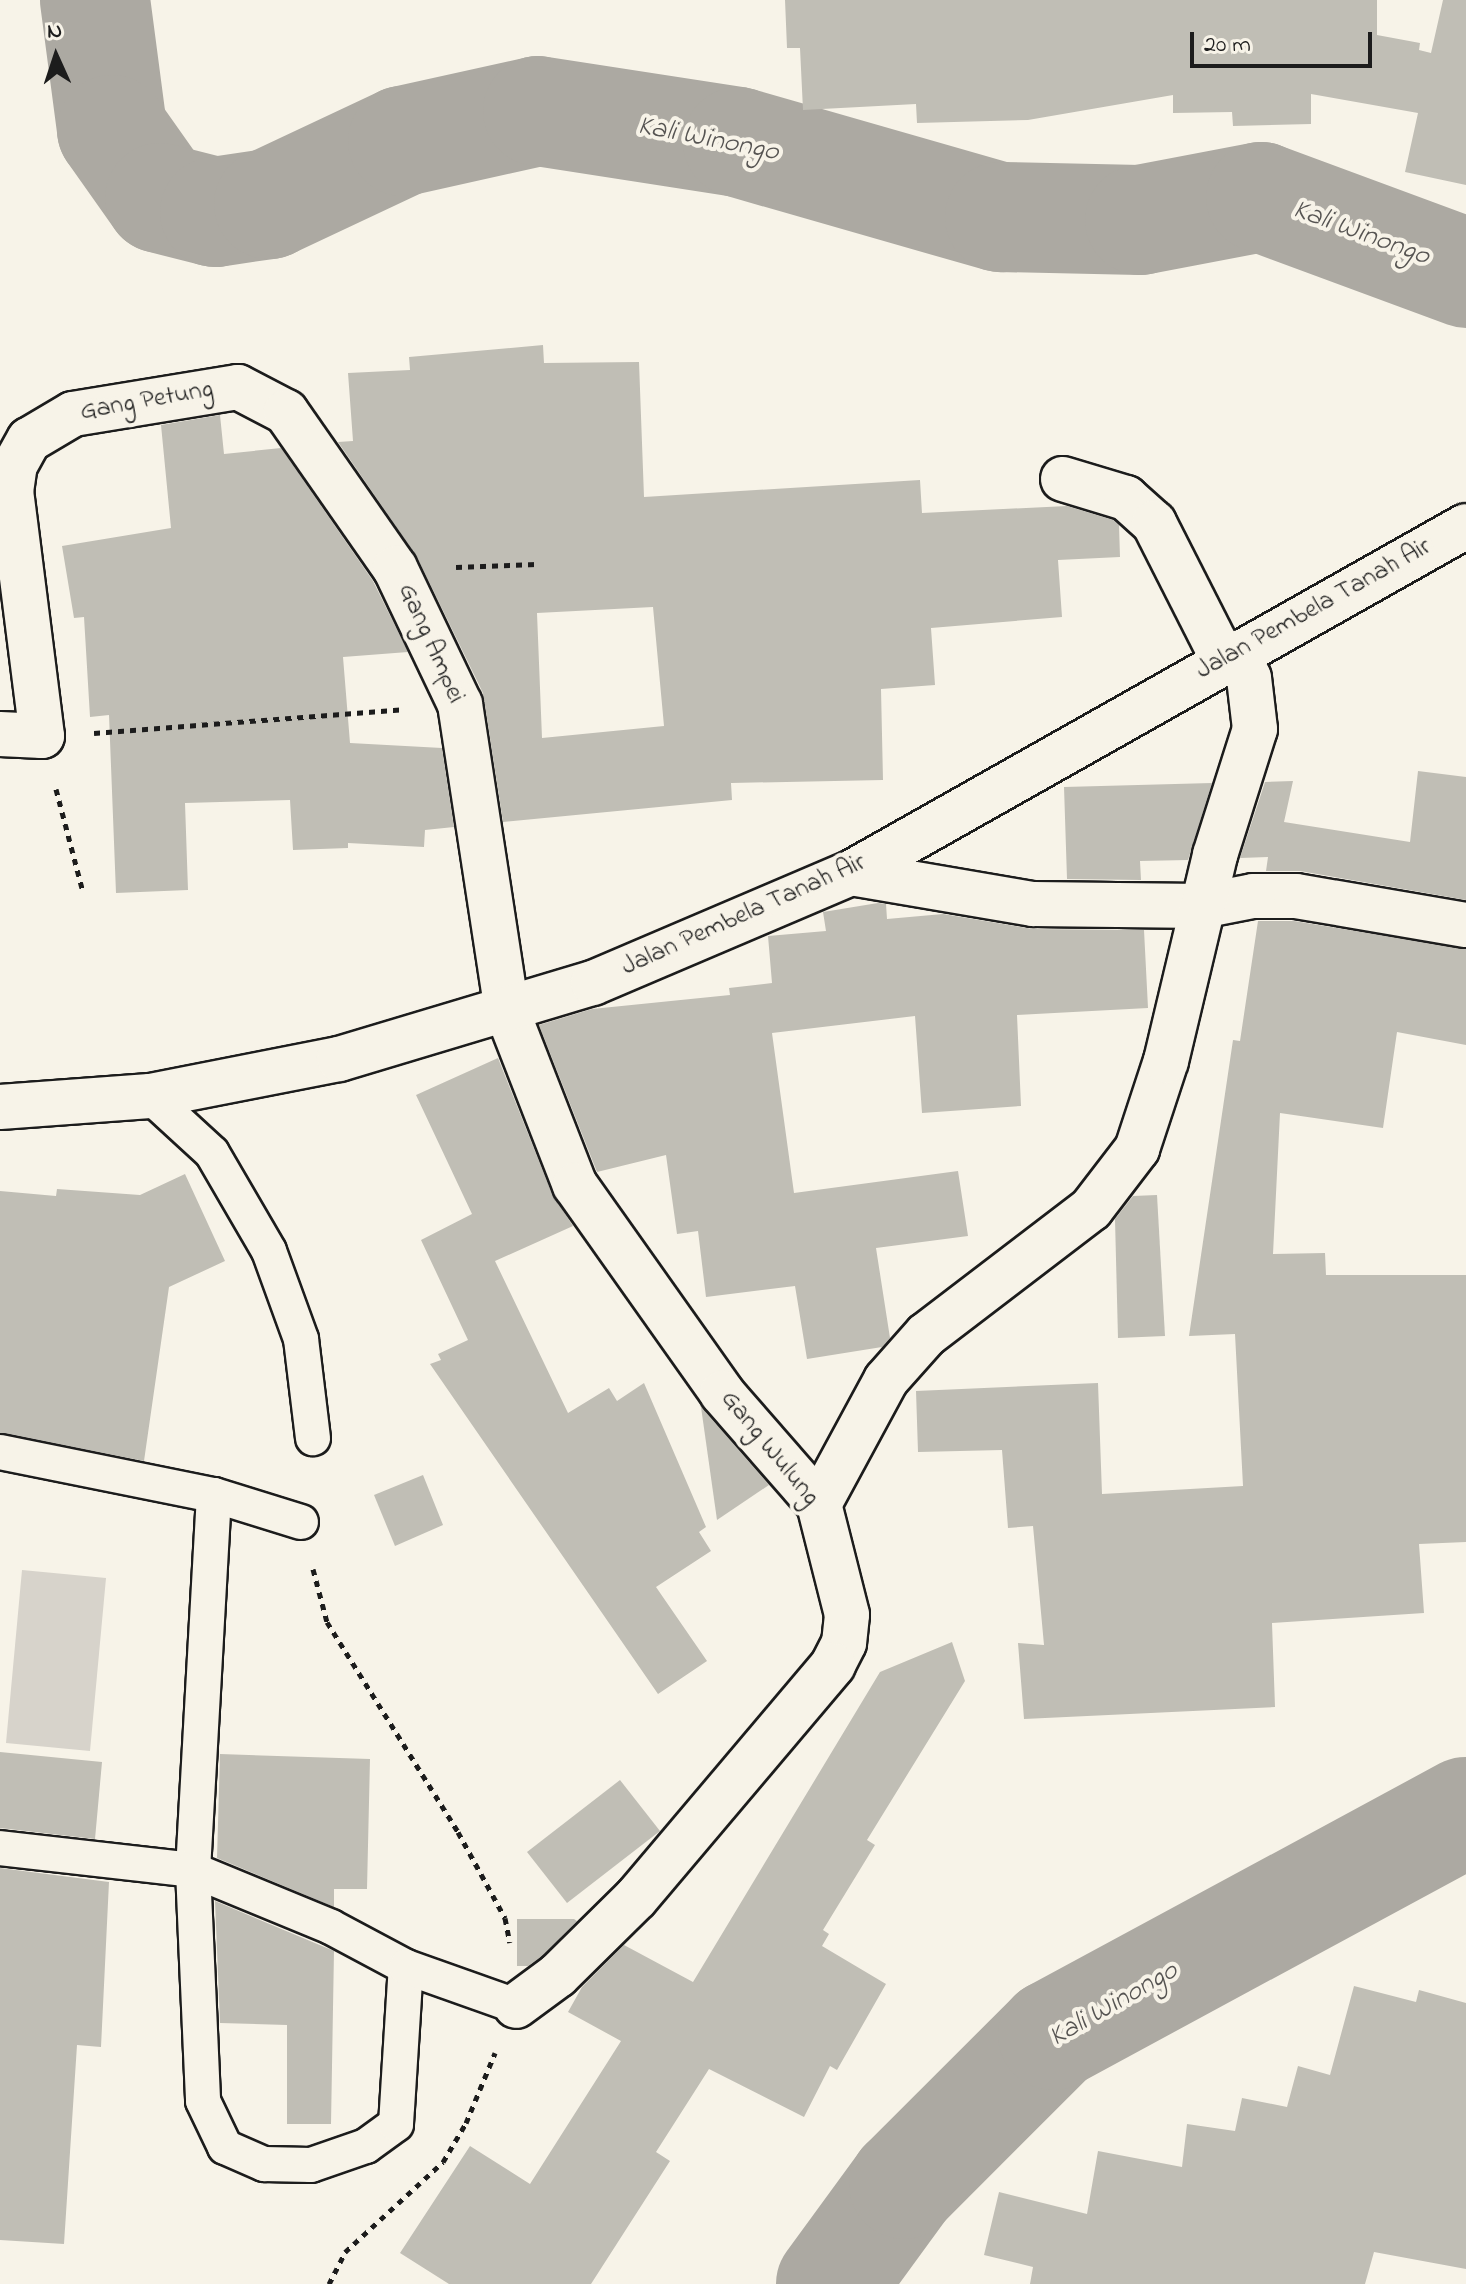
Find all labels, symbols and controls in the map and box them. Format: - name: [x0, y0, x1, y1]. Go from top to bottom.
- north arrow: [16, 16, 96, 96]
- text: N: [46, 16, 63, 48]
- scale bar: [1194, 16, 1376, 66]
- text: 20 m: [1204, 28, 1251, 63]
- water label: Kali Winongo: [635, 110, 781, 170]
- water label: Kali Winongo: [1288, 194, 1434, 274]
- street label: Gang Petung: [78, 375, 216, 429]
- street label: Jalan Pembela Tanah Air: [1191, 532, 1437, 688]
- street label: Gang Ampei: [390, 579, 470, 709]
- street label: Jalan Pembela Tanah Air: [617, 848, 871, 984]
- street label: Gang Wulung: [713, 1385, 825, 1513]
- water label: Kali Winongo: [1044, 1955, 1184, 2055]

